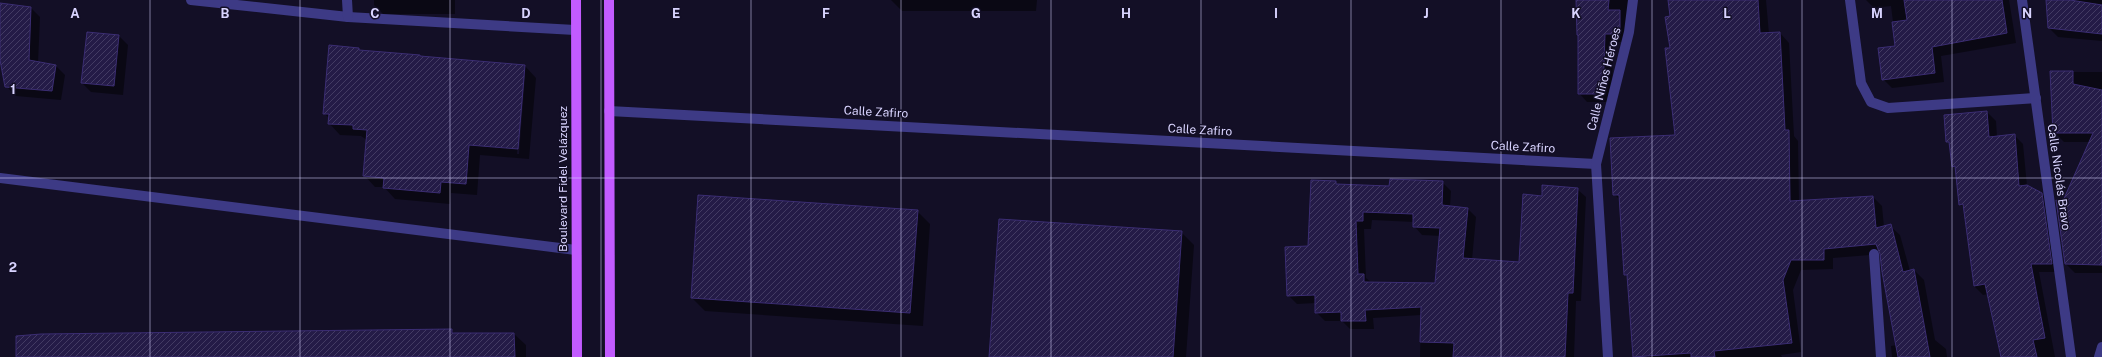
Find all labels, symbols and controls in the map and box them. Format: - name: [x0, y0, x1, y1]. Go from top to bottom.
- text: A: [70, 6, 80, 21]
- text: B: [221, 6, 230, 21]
- text: C: [370, 6, 380, 21]
- text: D: [521, 6, 531, 21]
- text: E: [672, 6, 680, 21]
- text: F: [822, 6, 830, 21]
- text: G: [971, 6, 981, 21]
- text: H: [1121, 6, 1131, 21]
- text: I: [1274, 6, 1278, 21]
- text: J: [1423, 6, 1429, 21]
- text: K: [1571, 6, 1581, 21]
- text: L: [1723, 6, 1731, 21]
- text: M: [1871, 6, 1883, 21]
- text: N: [2022, 6, 2032, 21]
- street label: Calle Niños Héroes: [1584, 26, 1624, 132]
- text: 1: [10, 82, 16, 97]
- street label: Calle Zafiro: [843, 103, 909, 121]
- street label: Boulevard Fidel Velázquez: [556, 106, 570, 252]
- street label: Calle Zafiro: [1167, 121, 1233, 139]
- street label: Calle Nicolás Bravo: [2045, 123, 2073, 231]
- street label: Calle Zafiro: [1490, 138, 1556, 156]
- text: 2: [9, 260, 17, 275]

